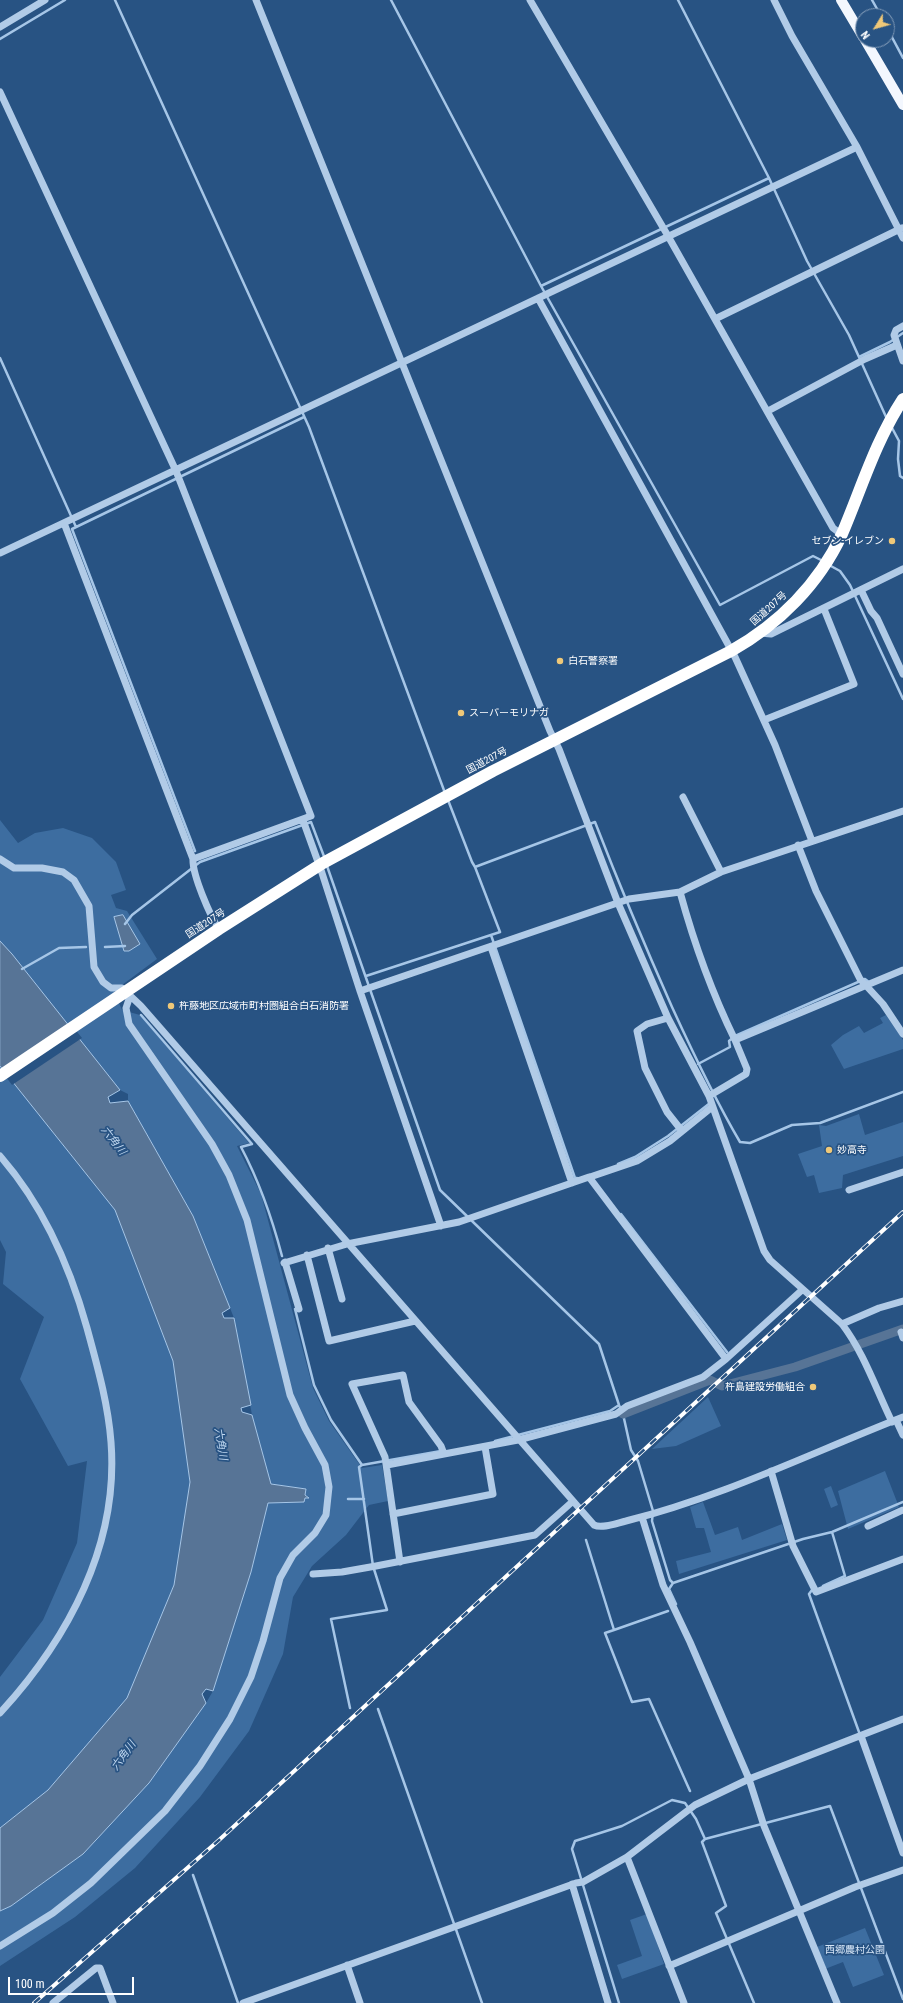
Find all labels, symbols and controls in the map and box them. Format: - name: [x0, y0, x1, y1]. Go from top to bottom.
- north arrow: [855, 8, 895, 48]
- text: N: [859, 28, 873, 42]
- place label: セブン-イレブン: [812, 535, 884, 547]
- marker: セブン-イレブン: [887, 536, 897, 546]
- street label: 国道207号: [748, 590, 790, 628]
- place label: 白石警察署: [568, 655, 618, 667]
- marker: 白石警察署: [555, 656, 565, 666]
- place label: スーパーモリナガ: [469, 707, 549, 719]
- marker: スーパーモリナガ: [456, 708, 466, 718]
- street label: 国道207号: [464, 745, 510, 777]
- street label: 国道207号: [184, 907, 228, 941]
- place label: 杵藤地区広域市町村圏組合白石消防署: [179, 1000, 349, 1012]
- marker: 杵藤地区広域市町村圏組合白石消防署: [166, 1001, 176, 1011]
- water label: 六角川: [98, 1124, 128, 1158]
- place label: 妙高寺: [837, 1144, 867, 1156]
- marker: 妙高寺: [824, 1145, 834, 1155]
- place label: 杵島建設労働組合: [725, 1381, 805, 1393]
- marker: 杵島建設労働組合: [808, 1382, 818, 1392]
- water label: 六角川: [211, 1427, 229, 1461]
- water label: 六角川: [109, 1739, 139, 1773]
- park label: 西郷農村公園: [825, 1944, 885, 1956]
- scale bar: [10, 1969, 136, 1995]
- text: 100 m: [15, 1977, 45, 1991]

